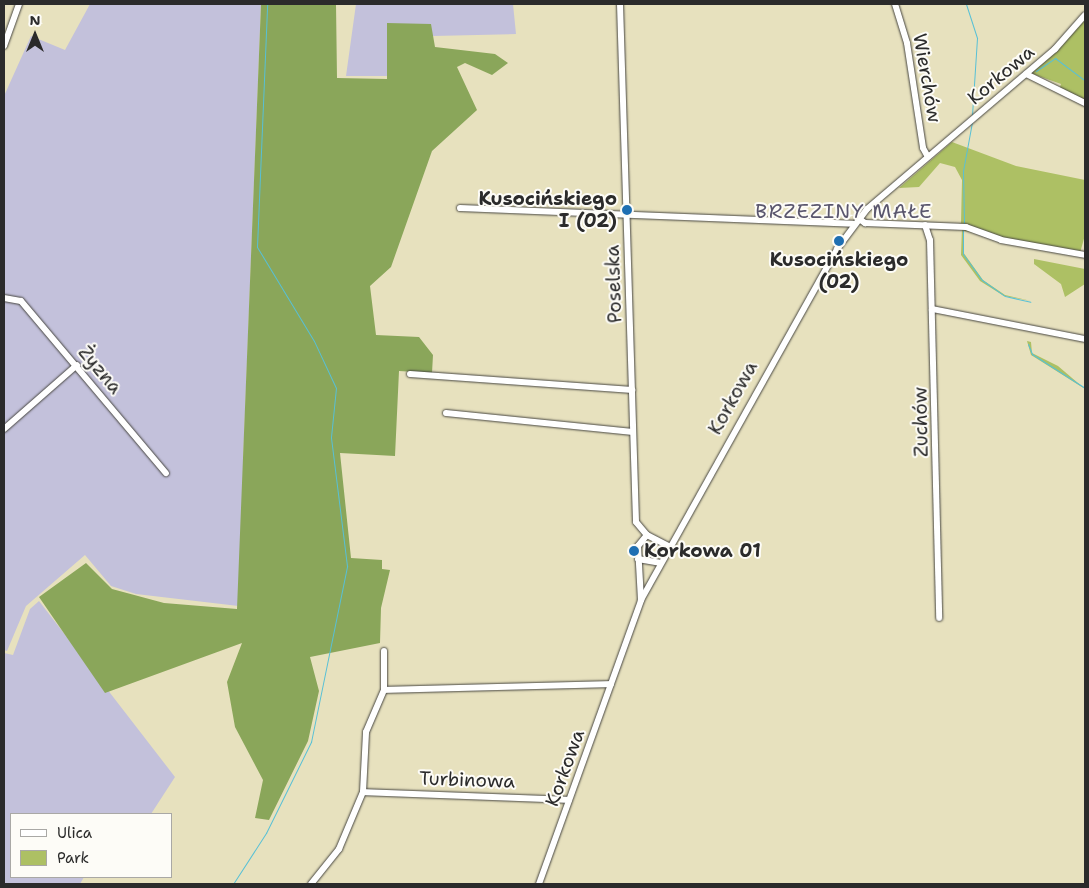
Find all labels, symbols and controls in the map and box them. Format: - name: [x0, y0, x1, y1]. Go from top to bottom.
- north arrow: [10, 10, 60, 60]
- text: N: [29, 11, 41, 29]
- street label: Wierchów: [908, 32, 946, 124]
- street label: Korkowa: [963, 40, 1039, 110]
- place label: Kusocińskiego I (02): [478, 188, 617, 232]
- district label: BRZEZINY MAŁE: [754, 199, 934, 223]
- marker: Kusocińskiego I (02): [621, 204, 633, 216]
- marker: Kusocińskiego (02): [833, 235, 845, 247]
- street label: Poselska: [601, 244, 627, 324]
- place label: Kusocińskiego (02): [770, 249, 908, 293]
- street label: Żyzna: [73, 341, 127, 399]
- street label: Korkowa: [704, 357, 762, 439]
- street label: Zuchów: [909, 387, 933, 457]
- place label: Korkowa 01: [644, 540, 761, 562]
- marker: Korkowa 01: [628, 545, 640, 557]
- street label: Korkowa: [541, 726, 589, 810]
- street label: Turbinowa: [419, 767, 515, 793]
- legend: [10, 813, 172, 878]
- text: Ulica: [57, 823, 92, 843]
- text: Park: [57, 848, 89, 868]

